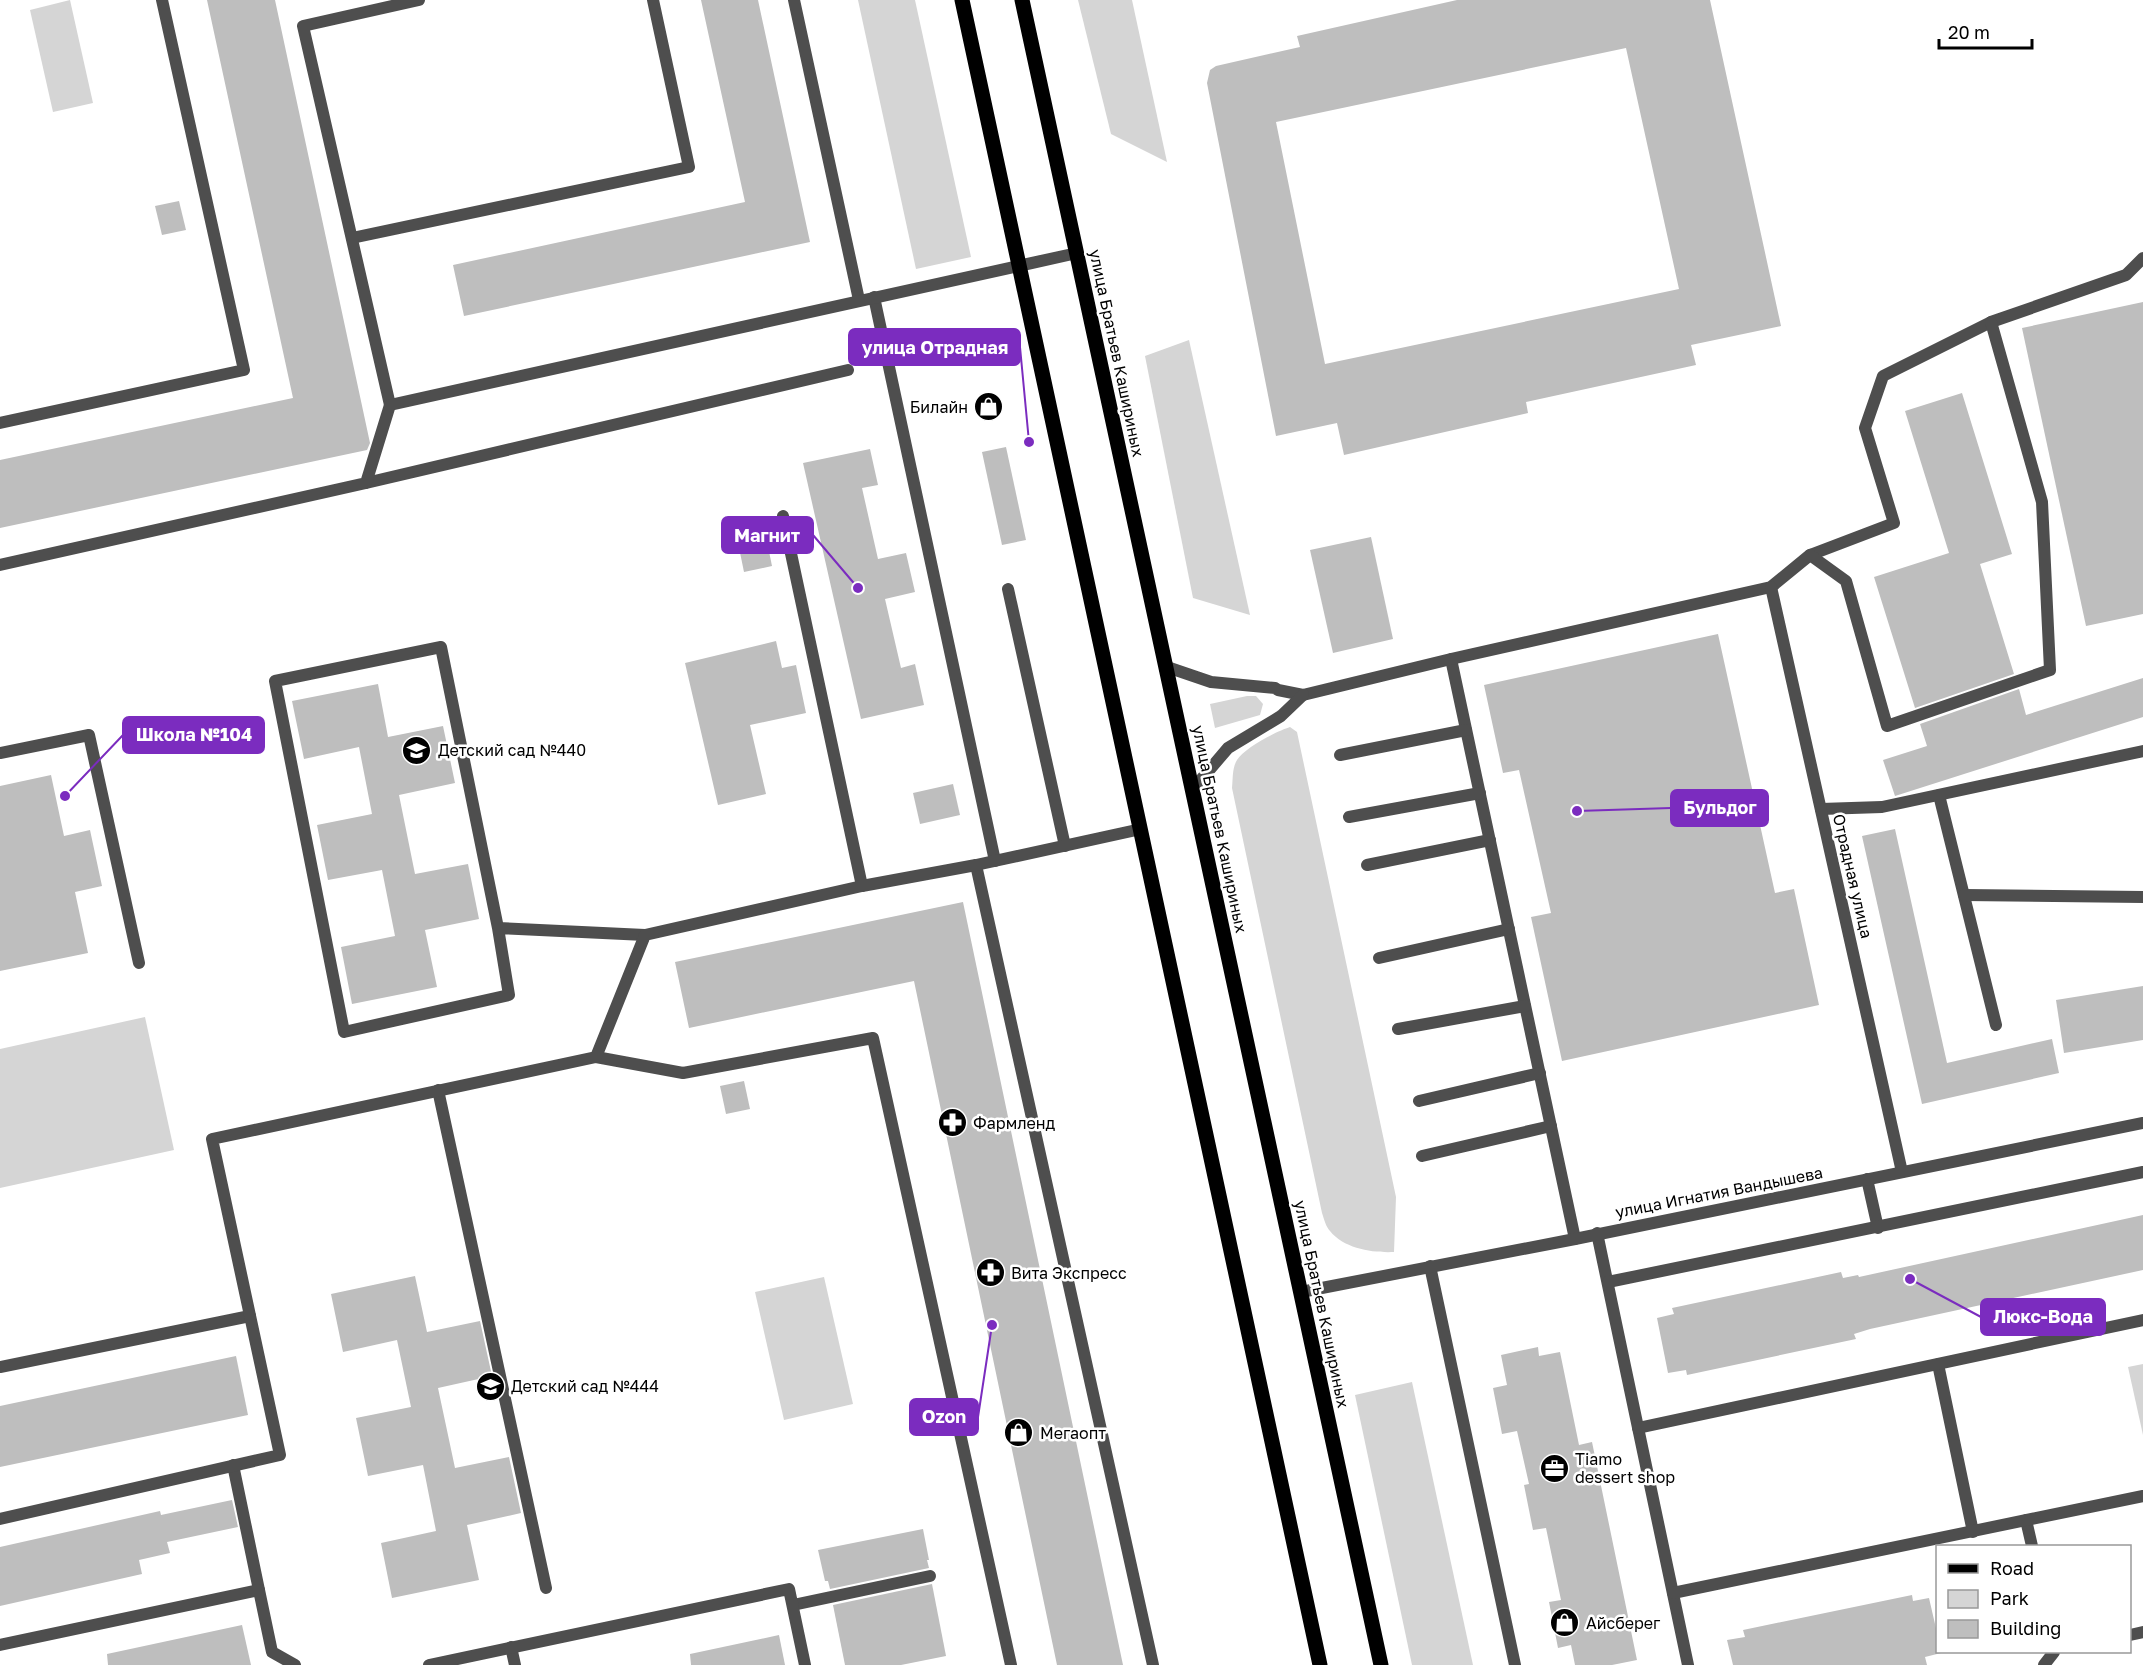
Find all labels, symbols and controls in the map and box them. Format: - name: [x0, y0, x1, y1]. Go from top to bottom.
- scale bar: [1939, 12, 2032, 50]
- text: 20 m: [1948, 21, 1990, 43]
- street label: улица Братьев Кашириных: [1085, 247, 1149, 459]
- callout: улица Отрадная: [849, 329, 1020, 365]
- text: улица Отрадная: [862, 336, 1008, 358]
- shop icon: Билайн: [973, 391, 1005, 423]
- place label: Билайн: [910, 397, 968, 417]
- callout: Магнит: [722, 517, 813, 553]
- text: Магнит: [734, 524, 800, 546]
- callout: Школа №104: [123, 717, 264, 753]
- text: Школа №104: [136, 723, 252, 745]
- street label: улица Братьев Кашириных: [1188, 723, 1252, 935]
- school or university icon: Детский сад №440: [401, 734, 433, 766]
- place label: Детский сад №440: [438, 740, 586, 760]
- callout: Бульдог: [1671, 790, 1768, 826]
- text: Бульдог: [1683, 796, 1757, 818]
- street label: Отрадная улица: [1829, 812, 1877, 940]
- pharmacy icon: Фармленд: [936, 1107, 968, 1139]
- place label: Фармленд: [973, 1113, 1056, 1133]
- street label: улица Игнатия Вандышева: [1614, 1162, 1824, 1222]
- street label: улица Братьев Кашириных: [1290, 1198, 1354, 1410]
- pharmacy icon: Вита Экспресс: [974, 1257, 1006, 1289]
- place label: Вита Экспресс: [1011, 1263, 1127, 1283]
- callout: Люкс-Вода: [1981, 1299, 2105, 1335]
- text: Люкс-Вода: [1993, 1305, 2093, 1327]
- school or university icon: Детский сад №444: [474, 1370, 506, 1402]
- place label: Детский сад №444: [511, 1376, 659, 1396]
- callout: Ozon: [910, 1399, 978, 1435]
- text: Ozon: [922, 1405, 966, 1427]
- shop icon: Мегаопт: [1003, 1417, 1035, 1449]
- place label: Мегаопт: [1040, 1423, 1106, 1443]
- place label: Tiamo dessert shop: [1575, 1449, 1675, 1487]
- office icon: Tiamo dessert shop: [1538, 1452, 1570, 1484]
- legend: [1936, 1545, 2131, 1653]
- text: Road: [1990, 1557, 2034, 1579]
- text: Park: [1990, 1587, 2029, 1609]
- shop icon: Айсберег: [1549, 1607, 1581, 1639]
- place label: Айсберег: [1586, 1613, 1661, 1633]
- text: Building: [1990, 1617, 2061, 1639]

